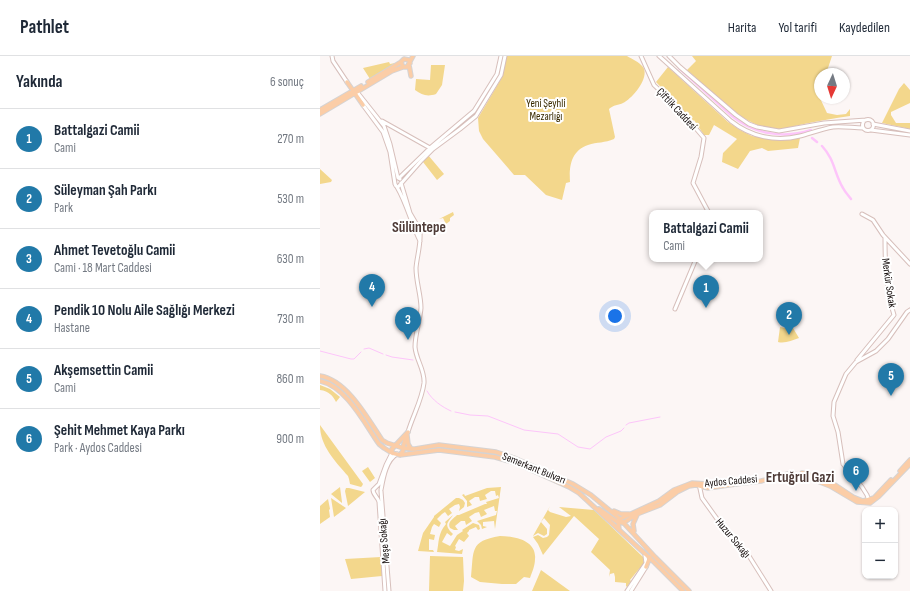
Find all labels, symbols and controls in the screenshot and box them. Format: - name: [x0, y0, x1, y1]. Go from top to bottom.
- text: Pathlet: [20, 16, 69, 39]
- text: Harita: [728, 19, 756, 36]
- text: Yol tarifi: [778, 19, 817, 36]
- text: Kaydedilen: [839, 19, 890, 36]
- north arrow: [814, 68, 850, 104]
- text: Yakında: [16, 72, 63, 92]
- text: 6 sonuç: [270, 74, 304, 90]
- street label: Çiftlik Caddesi: [654, 85, 700, 133]
- park label: Yeni Şeyhli Mezarlığı: [526, 97, 566, 123]
- text: Battalgazi Camii: [54, 121, 140, 140]
- text: 1: [26, 131, 32, 147]
- text: 270 m: [277, 131, 304, 147]
- text: Cami: [54, 140, 76, 156]
- text: Süleyman Şah Parkı: [54, 181, 157, 200]
- text: 2: [26, 191, 32, 207]
- text: 530 m: [277, 191, 304, 207]
- text: Park: [54, 200, 73, 216]
- popup: [649, 210, 763, 262]
- district label: Sülüntepe: [392, 218, 446, 237]
- text: Battalgazi Camii: [663, 219, 749, 238]
- text: Cami: [663, 238, 685, 254]
- text: Ahmet Tevetoğlu Camii: [54, 241, 175, 260]
- text: 3: [26, 251, 32, 267]
- text: 630 m: [277, 251, 304, 267]
- street label: Merkür Sokak: [879, 257, 899, 309]
- text: Cami · 18 Mart Caddesi: [54, 260, 152, 276]
- pin: 4: [359, 274, 385, 307]
- pin: 1: [693, 275, 719, 308]
- text: Pendik 10 Nolu Aile Sağlığı Merkezi: [54, 301, 235, 320]
- pin: 2: [776, 302, 802, 335]
- your location: [605, 306, 625, 326]
- pin: 3: [395, 307, 421, 340]
- text: 4: [26, 311, 32, 327]
- text: 730 m: [277, 311, 304, 327]
- text: Hastane: [54, 320, 90, 336]
- text: Akşemsettin Camii: [54, 361, 153, 380]
- pin: 5: [878, 363, 904, 396]
- text: 5: [26, 371, 32, 387]
- text: 860 m: [276, 371, 304, 387]
- text: Cami: [54, 380, 76, 396]
- text: Şehit Mehmet Kaya Parkı: [54, 421, 185, 440]
- text: 6: [26, 431, 32, 447]
- text: 900 m: [276, 431, 304, 447]
- text: Park · Aydos Caddesi: [54, 440, 142, 456]
- street label: Semerkant Bulvarı: [500, 449, 568, 487]
- pin: 6: [843, 458, 869, 491]
- district label: Ertuğrul Gazi: [766, 468, 834, 487]
- street label: Aydos Caddesi: [703, 472, 758, 490]
- map controls: [862, 507, 898, 579]
- button: +: [862, 507, 898, 543]
- street label: Huzur Sokağı: [713, 516, 753, 560]
- street label: Meşe Sokağı: [376, 518, 392, 564]
- button: −: [862, 543, 898, 579]

